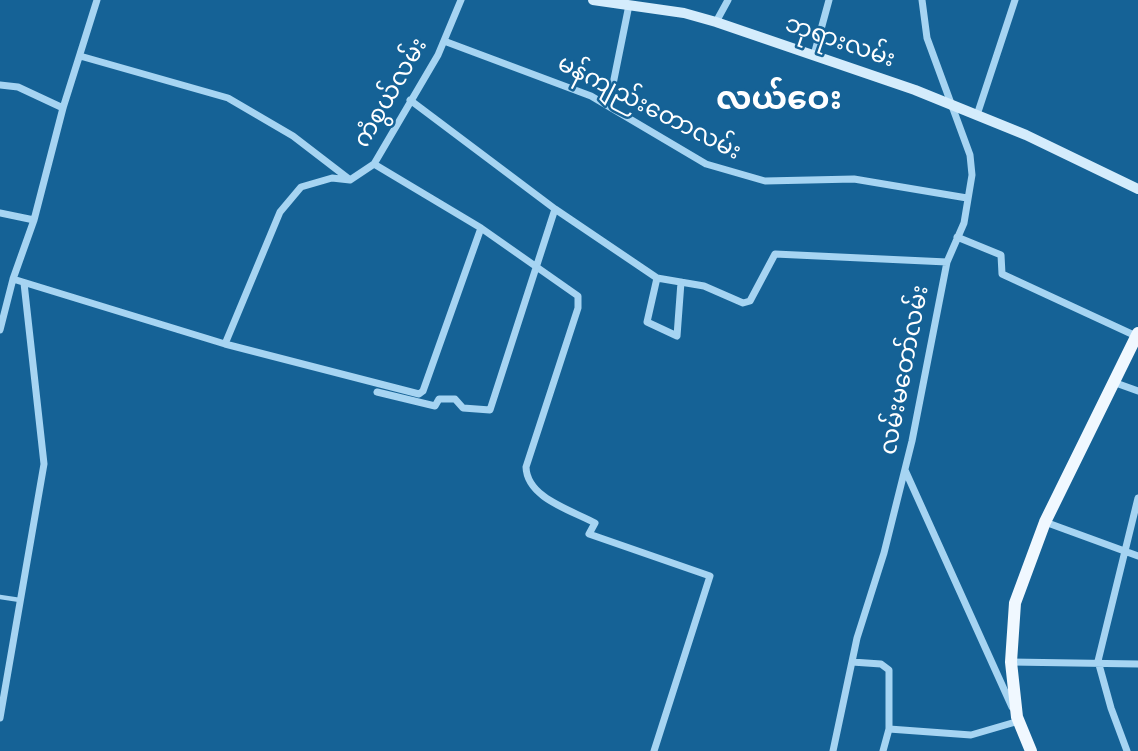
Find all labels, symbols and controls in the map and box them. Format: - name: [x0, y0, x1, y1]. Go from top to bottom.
- street label: ဘုရားလမ်း: [781, 10, 899, 74]
- street label: ကံစွယ်လမ်း: [348, 33, 434, 153]
- street label: မန်ကျည်းတောလမ်း: [552, 49, 746, 167]
- district label: လယ်ဝေး: [716, 81, 842, 119]
- street label: လမ်းမတော်လမ်း: [874, 283, 936, 457]

